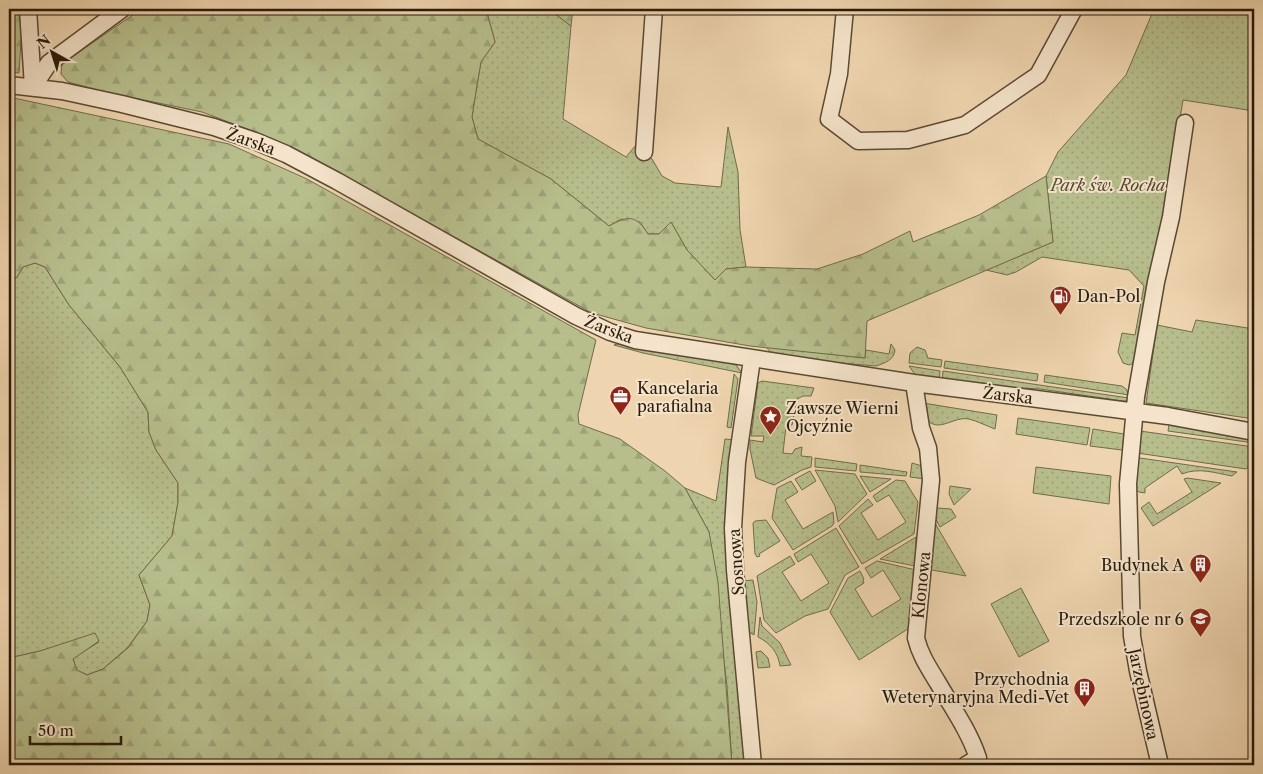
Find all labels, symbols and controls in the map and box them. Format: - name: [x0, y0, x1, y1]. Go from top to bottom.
- north arrow: [28, 28, 78, 78]
- text: N: [33, 31, 54, 53]
- street label: Żarska: [224, 123, 279, 159]
- park label: Park św. Rocha: [1049, 175, 1166, 195]
- fuel station icon: Dan-Pol: [1049, 284, 1073, 315]
- place label: Dan-Pol: [1077, 286, 1141, 306]
- street label: Żarska: [582, 311, 637, 348]
- place label: Kancelaria parafialna: [637, 378, 719, 416]
- street label: Żarska: [982, 382, 1035, 408]
- office icon: Kancelaria parafialna: [609, 385, 633, 416]
- place label: Zawsze Wierni Ojcyźnie: [786, 398, 899, 436]
- place icon: Zawsze Wierni Ojcyźnie: [758, 405, 782, 436]
- street label: Sosnowa: [724, 527, 748, 596]
- street label: Klonowa: [908, 550, 935, 620]
- building icon: Budynek A: [1188, 553, 1212, 584]
- place label: Budynek A: [1101, 555, 1185, 575]
- school or university icon: Przedszkole nr 6: [1188, 607, 1212, 638]
- place label: Przedszkole nr 6: [1058, 609, 1184, 629]
- street label: Jarzębinowa: [1124, 644, 1164, 742]
- place label: Przychodnia Weterynaryjna Medi-Vet: [881, 669, 1070, 707]
- building icon: Przychodnia Weterynaryjna Medi-Vet: [1073, 676, 1097, 707]
- scale bar: [30, 714, 121, 746]
- text: 50 m: [38, 721, 74, 740]

